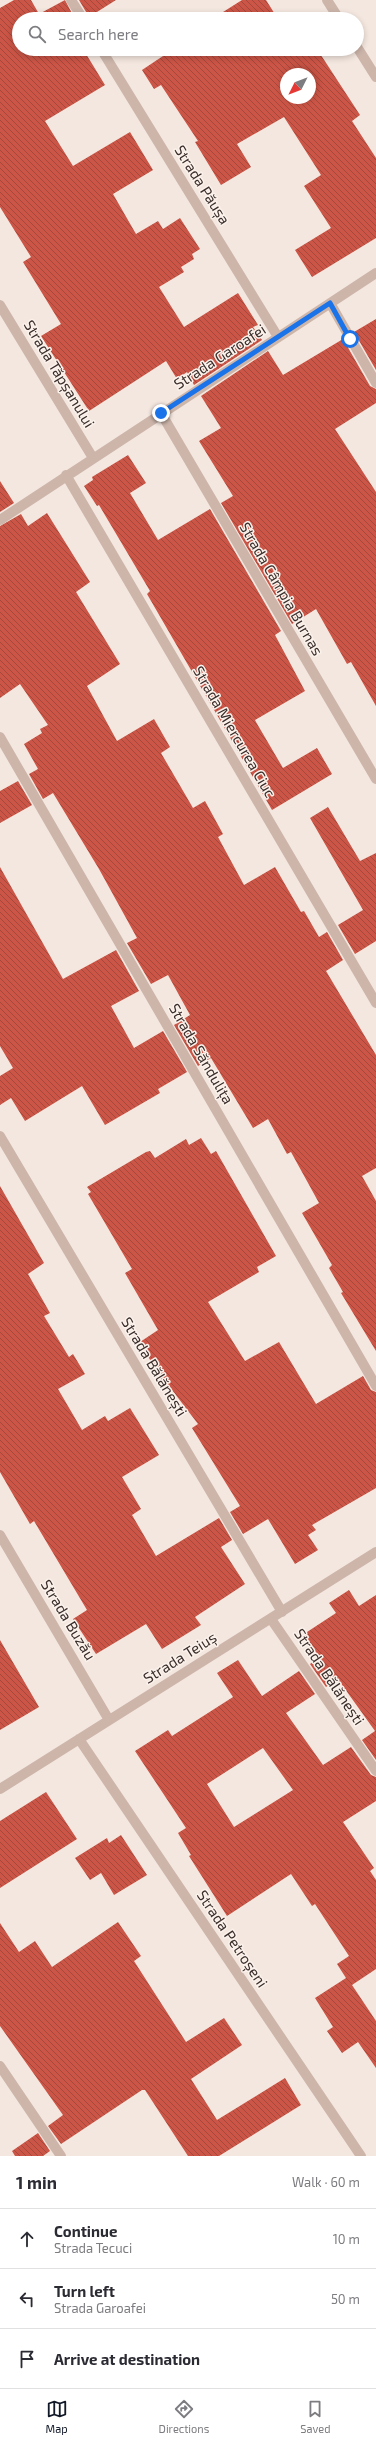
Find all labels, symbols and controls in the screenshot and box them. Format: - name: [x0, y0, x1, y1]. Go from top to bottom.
- search box: [12, 12, 364, 56]
- icon: search: [26, 23, 48, 45]
- text: Search here: [58, 25, 139, 43]
- north arrow: [280, 68, 316, 104]
- street label: Strada Păușa: [170, 142, 234, 228]
- street label: Strada Tăpșanului: [19, 316, 99, 432]
- street label: Strada Garoafei: [170, 320, 269, 393]
- route start: [341, 330, 359, 348]
- route end: [152, 404, 170, 422]
- street label: Strada Câmpia Burnas: [236, 519, 327, 658]
- street label: Strada Miercurea Ciuc: [190, 663, 280, 800]
- street label: Strada Săndulița: [164, 1000, 238, 1108]
- street label: Strada Bălănești: [116, 1314, 192, 1420]
- street label: Strada Buzău: [38, 1576, 100, 1663]
- street label: Strada Bălănești: [289, 1625, 369, 1729]
- street label: Strada Teiuș: [139, 1627, 221, 1689]
- street label: Strada Petroșeni: [192, 1886, 272, 1992]
- text: 1 min: [16, 2172, 57, 2192]
- text: Walk · 60 m: [292, 2174, 360, 2190]
- text: Continue: [54, 2222, 117, 2240]
- icon: ahead: [16, 2228, 38, 2250]
- text: 10 m: [333, 2231, 360, 2247]
- text: Strada Tecuci: [54, 2240, 132, 2256]
- text: Turn left: [54, 2282, 115, 2300]
- icon: left: [16, 2288, 38, 2310]
- text: 50 m: [331, 2291, 360, 2307]
- text: Strada Garoafei: [54, 2300, 146, 2316]
- icon: arrive: [16, 2348, 38, 2370]
- text: Arrive at destination: [54, 2350, 200, 2368]
- tab: Map: [46, 2398, 68, 2435]
- tab: Directions: [159, 2398, 209, 2435]
- tab: Saved: [300, 2398, 331, 2435]

